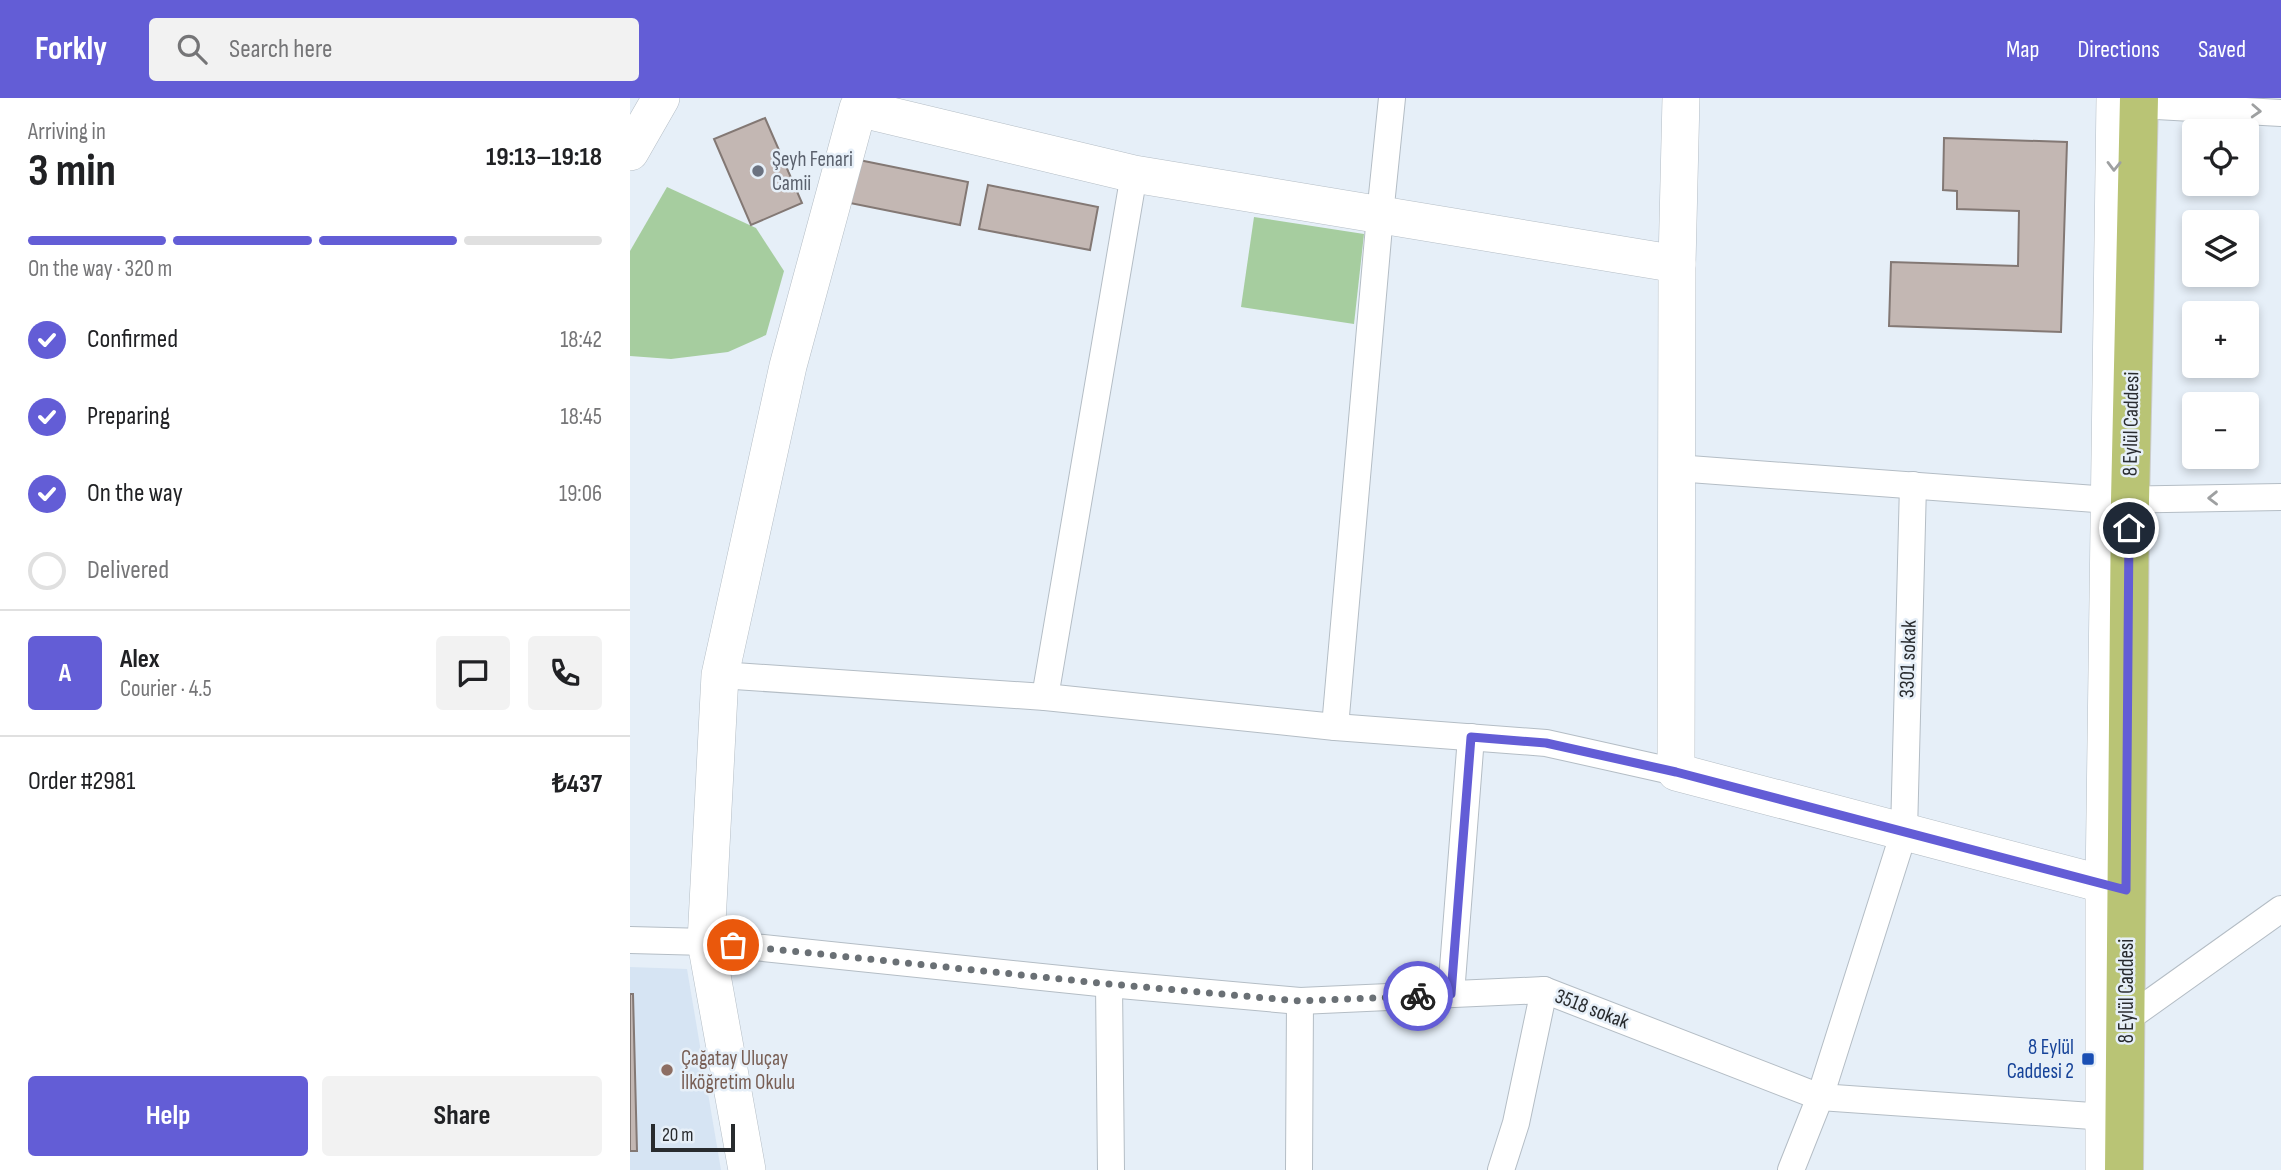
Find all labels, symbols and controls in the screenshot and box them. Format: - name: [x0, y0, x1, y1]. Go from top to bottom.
- search box: [149, 18, 639, 81]
- text: Forkly: [35, 29, 107, 69]
- icon: search: [173, 30, 211, 68]
- text: Search here: [229, 34, 332, 65]
- text: Map: [2006, 35, 2039, 64]
- text: Directions: [2077, 35, 2160, 64]
- text: Saved: [2198, 35, 2246, 64]
- one-way arrow: [2251, 104, 2262, 119]
- text: Arriving in: [28, 118, 106, 146]
- map controls: [2182, 119, 2259, 469]
- button: locate: [2182, 119, 2259, 196]
- text: 19:13–19:18: [486, 142, 602, 173]
- text: 3 min: [28, 144, 116, 199]
- place label: Şeyh Fenari Camii: [772, 147, 853, 196]
- one-way arrow: [2106, 161, 2121, 172]
- marker: Şeyh Fenari Camii: [750, 163, 766, 179]
- button: layers: [2182, 210, 2259, 287]
- text: On the way · 320 m: [28, 255, 172, 283]
- button: +: [2182, 301, 2259, 378]
- icon: check: [28, 321, 66, 359]
- text: Confirmed: [87, 324, 178, 355]
- text: 18:42: [560, 326, 602, 354]
- street label: 8 Eylül Caddesi: [2118, 372, 2144, 476]
- button: −: [2182, 392, 2259, 469]
- icon: check: [28, 398, 66, 436]
- text: Preparing: [87, 401, 170, 432]
- text: 18:45: [561, 403, 602, 431]
- icon: check: [28, 475, 66, 513]
- text: On the way: [87, 478, 183, 509]
- text: 19:06: [559, 480, 602, 508]
- one-way arrow: [2207, 491, 2218, 506]
- pin: [2099, 498, 2159, 558]
- icon: home: [2110, 509, 2148, 547]
- text: Delivered: [87, 555, 169, 586]
- street label: 3301 sokak: [1894, 620, 1922, 698]
- button: chat: [436, 636, 510, 710]
- button: phone: [528, 636, 602, 710]
- text: Alex: [120, 644, 160, 675]
- text: A: [59, 658, 71, 689]
- text: Courier · 4.5: [120, 675, 212, 703]
- text: Order #2981: [28, 766, 135, 797]
- text: ₺437: [552, 769, 602, 800]
- pin: [703, 915, 763, 975]
- icon: bag: [714, 926, 752, 964]
- street label: 8 Eylül Caddesi: [2114, 939, 2139, 1043]
- courier: [1383, 961, 1453, 1031]
- icon: bike: [1399, 977, 1437, 1015]
- street label: 3518 sokak: [1551, 983, 1633, 1035]
- place label: 8 Eylül Caddesi 2: [2007, 1035, 2074, 1084]
- place label: Çağatay Uluçay İlköğretim Okulu: [681, 1046, 795, 1095]
- marker: 8 Eylül Caddesi 2: [2080, 1051, 2096, 1067]
- marker: Çağatay Uluçay İlköğretim Okulu: [659, 1062, 675, 1078]
- button: Help: [28, 1076, 308, 1156]
- button: Share: [322, 1076, 602, 1156]
- scale bar: [651, 1121, 735, 1153]
- text: 20 m: [662, 1124, 694, 1147]

